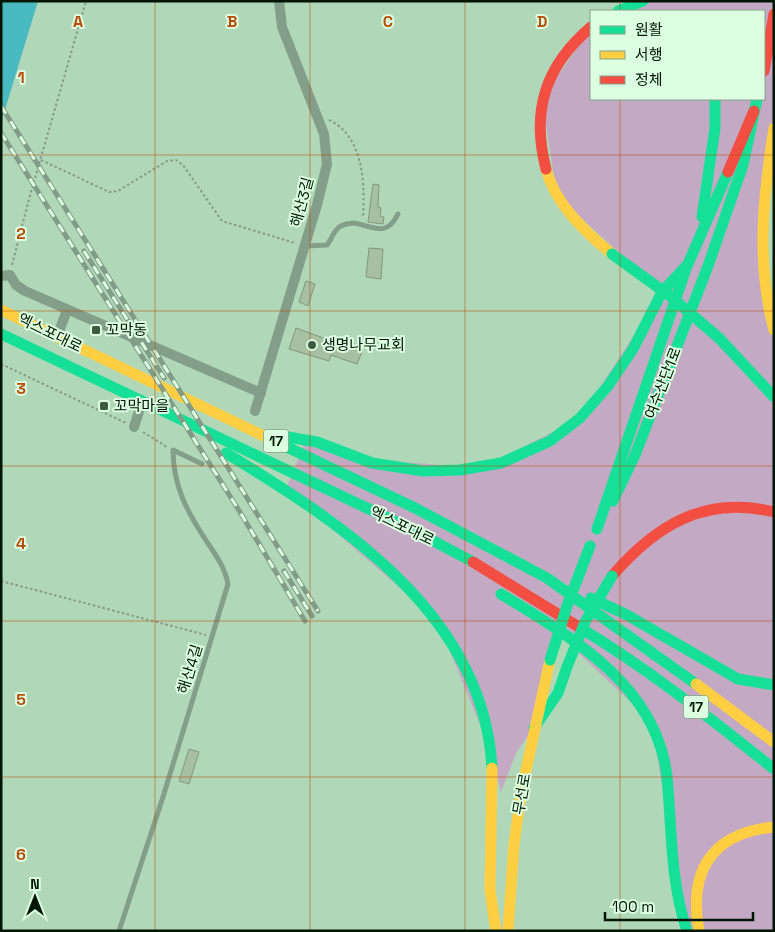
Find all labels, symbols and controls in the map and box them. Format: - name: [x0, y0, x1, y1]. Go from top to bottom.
- legend: [590, 10, 765, 100]
- text: A: [73, 11, 83, 32]
- text: B: [227, 11, 237, 32]
- text: C: [383, 11, 393, 32]
- text: D: [537, 11, 547, 32]
- text: 원활: [635, 20, 663, 39]
- text: 서행: [635, 45, 663, 64]
- text: 1: [17, 67, 25, 88]
- text: 정체: [635, 70, 663, 89]
- street label: 해산3길: [286, 175, 317, 229]
- text: 2: [16, 223, 26, 244]
- street label: 엑스포대로: [15, 309, 85, 356]
- place label: 꼬막동: [106, 320, 147, 339]
- marker: 꼬막동: [90, 324, 102, 336]
- place label: 생명나무교회: [322, 335, 405, 354]
- marker: 생명나무교회: [306, 339, 318, 351]
- street label: 여수산단1로: [640, 344, 685, 421]
- text: 3: [16, 378, 26, 399]
- place label: 꼬막마을: [114, 396, 169, 415]
- marker: 꼬막마을: [98, 400, 110, 412]
- road number: 17: [264, 430, 288, 452]
- street label: 엑스포대로: [367, 502, 437, 549]
- text: 4: [16, 533, 26, 554]
- street label: 해산4길: [173, 642, 206, 696]
- text: 5: [16, 689, 26, 710]
- road number: 17: [684, 696, 708, 719]
- street label: 무선로: [509, 772, 534, 816]
- text: 6: [16, 844, 26, 865]
- north arrow: [10, 872, 60, 922]
- text: N: [30, 875, 40, 893]
- scale bar: [605, 890, 752, 922]
- text: 100 m: [612, 897, 654, 916]

